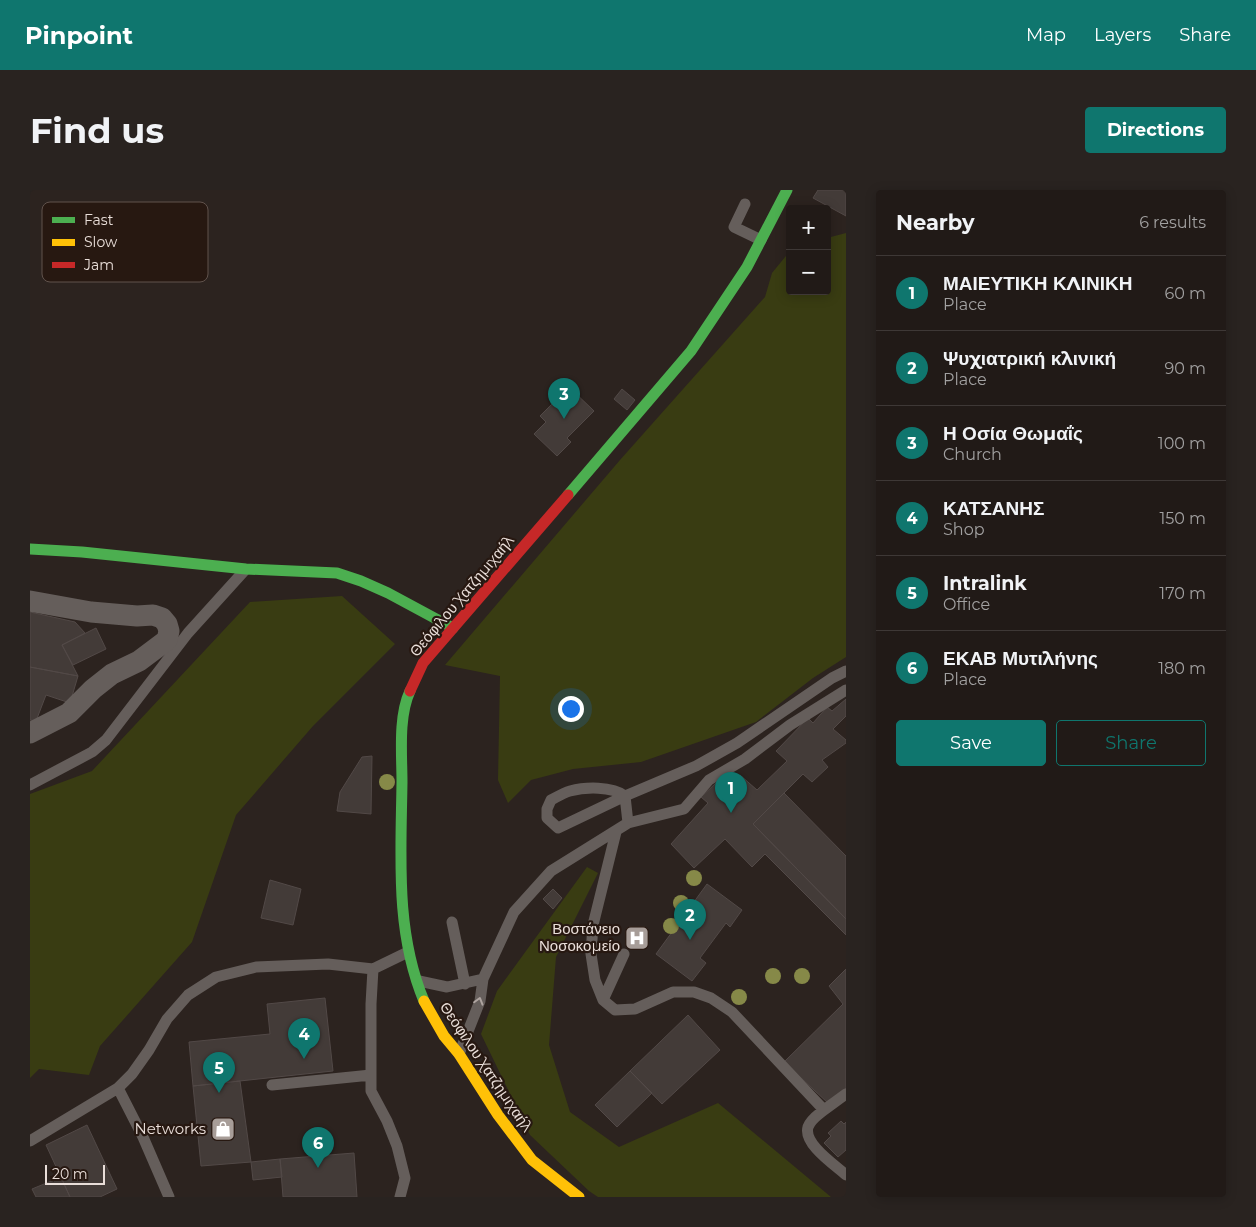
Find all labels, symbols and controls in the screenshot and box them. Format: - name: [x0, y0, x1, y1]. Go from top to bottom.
- text: Pinpoint: [25, 21, 133, 50]
- text: Map: [1026, 24, 1066, 46]
- text: Layers: [1094, 24, 1151, 46]
- text: Share: [1179, 24, 1231, 46]
- button: Directions: [1085, 107, 1226, 153]
- text: Find us: [30, 109, 164, 152]
- legend: [42, 202, 208, 282]
- map controls: [786, 205, 831, 295]
- button: +: [786, 205, 831, 250]
- text: Nearby: [896, 210, 975, 235]
- text: Fast: [84, 211, 114, 229]
- text: 6 results: [1139, 213, 1206, 232]
- text: Slow: [84, 233, 118, 251]
- button: −: [786, 250, 831, 295]
- text: Jam: [83, 256, 114, 274]
- text: ΜΑΙΕΥΤΙΚΗ ΚΛΙΝΙΚΗ: [943, 272, 1133, 295]
- text: 1: [909, 284, 915, 303]
- text: 60 m: [1164, 284, 1206, 303]
- text: Place: [943, 295, 987, 314]
- text: Ψυχιατρική κλινική: [943, 347, 1116, 370]
- text: 2: [907, 359, 917, 378]
- text: 90 m: [1164, 359, 1206, 378]
- text: Place: [943, 370, 987, 389]
- pin: 3: [548, 378, 580, 419]
- text: Η Οσία Θωμαΐς: [943, 422, 1083, 445]
- text: 3: [907, 434, 917, 453]
- text: 100 m: [1158, 434, 1206, 453]
- text: Church: [943, 445, 1002, 464]
- text: ΚΑΤΣΑΝΗΣ: [943, 497, 1044, 520]
- text: 4: [906, 509, 918, 528]
- text: 150 m: [1159, 509, 1206, 528]
- text: Shop: [943, 520, 985, 539]
- street label: Θεόφιλου Χατζημιχαήλ: [405, 530, 518, 660]
- text: Intralink: [943, 572, 1027, 595]
- text: 5: [907, 584, 917, 603]
- text: 170 m: [1159, 584, 1206, 603]
- text: Office: [943, 595, 990, 614]
- text: ΕΚΑΒ Μυτιλήνης: [943, 647, 1098, 670]
- text: 6: [907, 659, 917, 678]
- text: 180 m: [1158, 659, 1206, 678]
- text: Place: [943, 670, 987, 689]
- your location: [558, 696, 584, 722]
- button: Save: [896, 720, 1046, 766]
- button: Share: [1056, 720, 1206, 766]
- pin: 1: [715, 772, 747, 813]
- pin: 2: [674, 899, 706, 940]
- place label: Βοστάνειο Νοσοκομείο: [539, 919, 620, 955]
- hospital icon: Βοστάνειο Νοσοκομείο: [624, 925, 650, 951]
- one-way arrow: [473, 997, 483, 1005]
- street label: Θεόφιλου Χατζημιχαήλ: [436, 998, 537, 1136]
- pin: 4: [288, 1018, 320, 1059]
- pin: 5: [203, 1052, 235, 1093]
- shop icon: Networks: [210, 1116, 236, 1142]
- place label: Networks: [134, 1119, 206, 1138]
- pin: 6: [302, 1127, 334, 1168]
- scale bar: [45, 1162, 105, 1185]
- text: 20 m: [52, 1165, 88, 1183]

